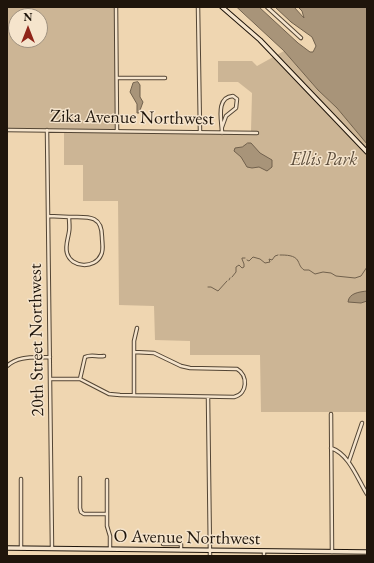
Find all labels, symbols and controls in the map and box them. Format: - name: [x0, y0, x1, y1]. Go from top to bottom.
- north arrow: [8, 8, 48, 48]
- text: N: [24, 10, 32, 24]
- street label: Zika Avenue Northwest: [50, 106, 214, 130]
- park label: Ellis Park: [290, 149, 358, 171]
- street label: 20th Street Northwest: [25, 263, 49, 417]
- street label: O Avenue Northwest: [114, 526, 260, 550]

